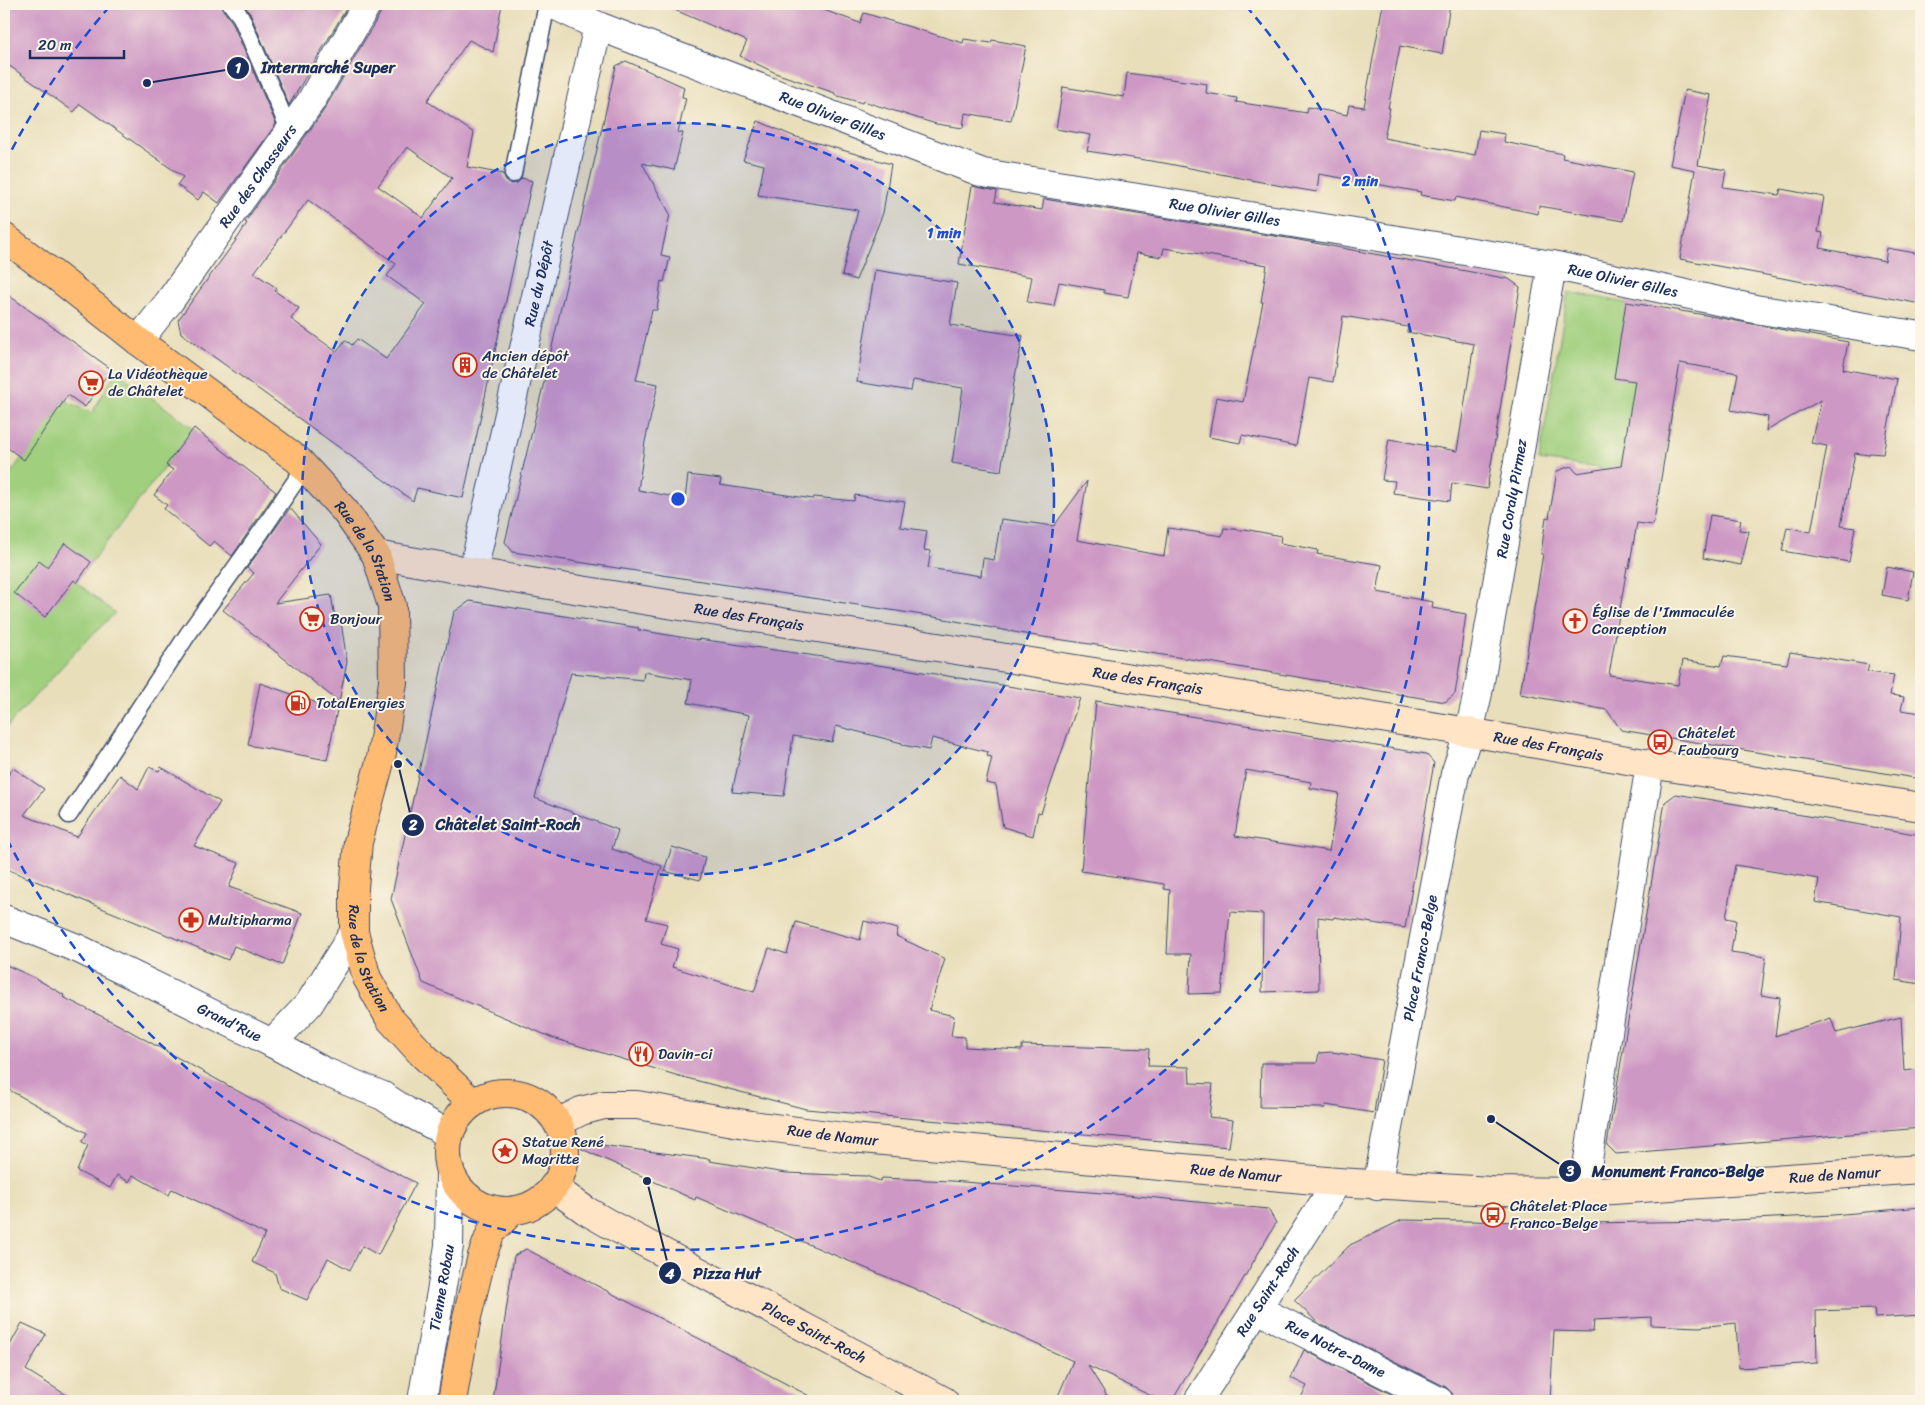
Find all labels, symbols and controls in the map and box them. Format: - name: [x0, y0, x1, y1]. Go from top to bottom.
- scale bar: [30, 28, 124, 60]
- text: 20 m: [38, 32, 72, 58]
- callout: Intermarché Super: [226, 52, 405, 83]
- text: Intermarché Super: [260, 53, 397, 82]
- text: 1: [235, 55, 242, 81]
- street label: Rue Olivier Gilles: [776, 83, 890, 148]
- street label: Rue des Chasseurs: [212, 119, 304, 233]
- text: 2 min: [1341, 168, 1379, 194]
- street label: Rue Olivier Gilles: [1168, 190, 1283, 234]
- text: 1 min: [927, 220, 962, 246]
- street label: Rue du Dépôt: [517, 237, 562, 329]
- street label: Rue Olivier Gilles: [1565, 256, 1681, 305]
- place label: Ancien dépôt de Châtelet: [481, 343, 569, 386]
- building icon: Ancien dépôt de Châtelet: [452, 352, 478, 378]
- place label: La Vidéothèque de Châtelet: [108, 361, 208, 404]
- supermarket icon: La Vidéothèque de Châtelet: [78, 370, 104, 396]
- street label: Rue Coraly Pirmez: [1489, 436, 1535, 560]
- centre of rings: [669, 490, 687, 508]
- street label: Rue de la Station: [328, 494, 403, 605]
- street label: Rue des Français: [692, 595, 806, 639]
- place label: Église de l'Immaculée Conception: [1592, 599, 1734, 642]
- supermarket icon: Bonjour: [299, 606, 325, 632]
- place label: Bonjour: [330, 606, 383, 632]
- church icon: Église de l'Immaculée Conception: [1562, 608, 1588, 634]
- street label: Rue des Français: [1091, 659, 1205, 702]
- fuel station icon: TotalEnergies: [285, 690, 311, 716]
- place label: TotalEnergies: [316, 690, 405, 716]
- place label: Châtelet Faubourg: [1678, 720, 1739, 763]
- street label: Rue des Français: [1492, 724, 1605, 769]
- bus stop icon: Châtelet Faubourg: [1647, 729, 1673, 755]
- callout: Châtelet Saint-Roch: [400, 809, 590, 840]
- text: Châtelet Saint-Roch: [435, 810, 581, 839]
- text: 2: [408, 812, 418, 838]
- street label: Place Franco-Belge: [1395, 893, 1445, 1024]
- street label: Rue de la Station: [341, 905, 397, 1017]
- pharmacy icon: Multipharma: [178, 907, 204, 933]
- place label: Multipharma: [208, 907, 292, 933]
- street label: Grand'Rue: [193, 995, 266, 1049]
- restaurant icon: Davin-ci: [628, 1041, 654, 1067]
- place label: Davin-ci: [658, 1041, 713, 1067]
- street label: Rue de Namur: [786, 1117, 880, 1153]
- place label: Statue René Magritte: [522, 1129, 604, 1172]
- place icon: Statue René Magritte: [492, 1138, 518, 1164]
- street label: Rue de Namur: [1189, 1156, 1284, 1190]
- callout: Monument Franco-Belge: [1557, 1156, 1775, 1187]
- text: Monument Franco-Belge: [1591, 1157, 1765, 1186]
- text: 3: [1565, 1158, 1575, 1184]
- street label: Rue de Namur: [1788, 1159, 1882, 1191]
- place label: Châtelet Place Franco-Belge: [1510, 1193, 1608, 1236]
- bus stop icon: Châtelet Place Franco-Belge: [1480, 1202, 1506, 1228]
- street label: Rue Saint-Roch: [1229, 1240, 1306, 1342]
- street label: Tienne Robau: [421, 1242, 462, 1333]
- callout: Pizza Hut: [658, 1258, 771, 1289]
- text: Pizza Hut: [693, 1259, 762, 1288]
- text: 4: [664, 1261, 675, 1287]
- street label: Place Saint-Roch: [757, 1294, 871, 1371]
- street label: Rue Notre-Dame: [1281, 1312, 1390, 1385]

